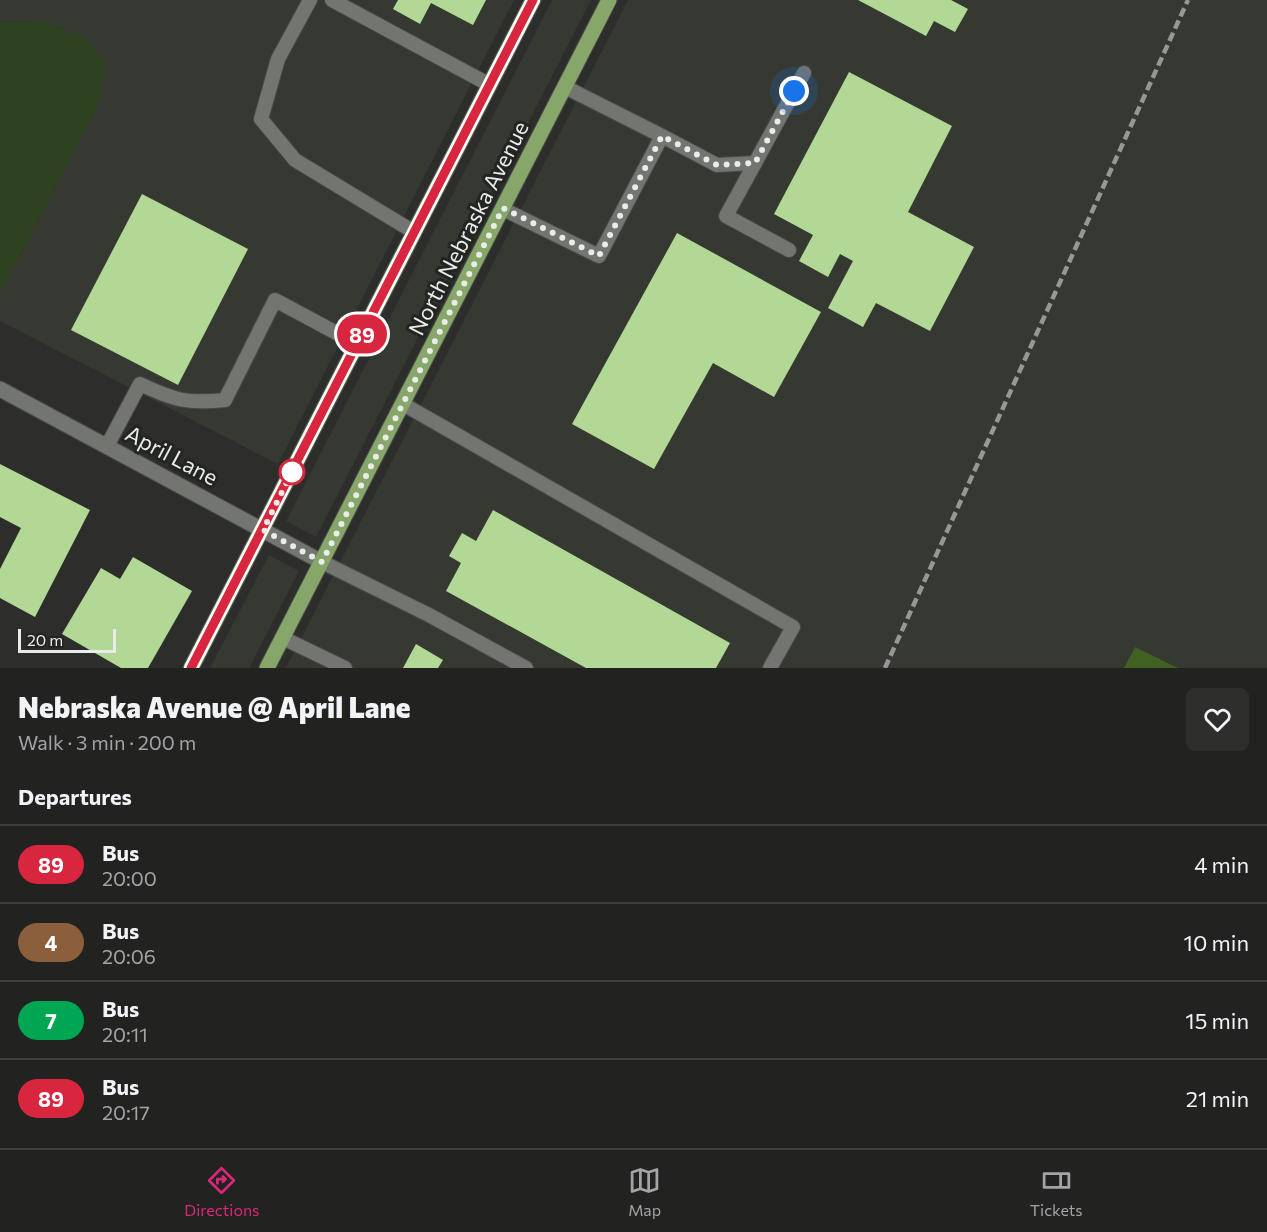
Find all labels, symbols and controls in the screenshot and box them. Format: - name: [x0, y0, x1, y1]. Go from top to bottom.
- your location: [779, 76, 809, 106]
- street label: North Nebraska Avenue: [402, 116, 534, 340]
- line badge: 89: [335, 314, 389, 354]
- text: 89: [349, 322, 375, 347]
- street label: April Lane: [121, 419, 223, 491]
- unlabelled marker: [279, 459, 305, 485]
- scale bar: [18, 626, 116, 654]
- text: 20 m: [27, 630, 63, 649]
- button: heart: [1186, 688, 1249, 751]
- text: Nebraska Avenue @ April Lane: [18, 690, 411, 724]
- text: Walk · 3 min · 200 m: [18, 730, 196, 754]
- text: Departures: [18, 783, 132, 810]
- text: Bus: [102, 839, 139, 866]
- text: 4 min: [1194, 851, 1249, 878]
- text: 89: [38, 852, 64, 877]
- text: 20:00: [102, 866, 157, 890]
- text: Bus: [102, 917, 139, 944]
- text: 10 min: [1184, 929, 1249, 956]
- text: 4: [45, 930, 57, 955]
- text: 20:06: [102, 944, 156, 968]
- text: Bus: [102, 995, 139, 1022]
- text: 15 min: [1185, 1007, 1249, 1034]
- text: 7: [45, 1008, 57, 1033]
- text: 20:11: [102, 1022, 148, 1046]
- text: Bus: [102, 1073, 139, 1100]
- text: 21 min: [1186, 1085, 1249, 1112]
- text: 89: [38, 1086, 64, 1111]
- text: 20:17: [102, 1100, 150, 1124]
- tab: Directions: [184, 1164, 259, 1219]
- tab: Map: [628, 1164, 661, 1219]
- tab: Tickets: [1030, 1164, 1083, 1219]

